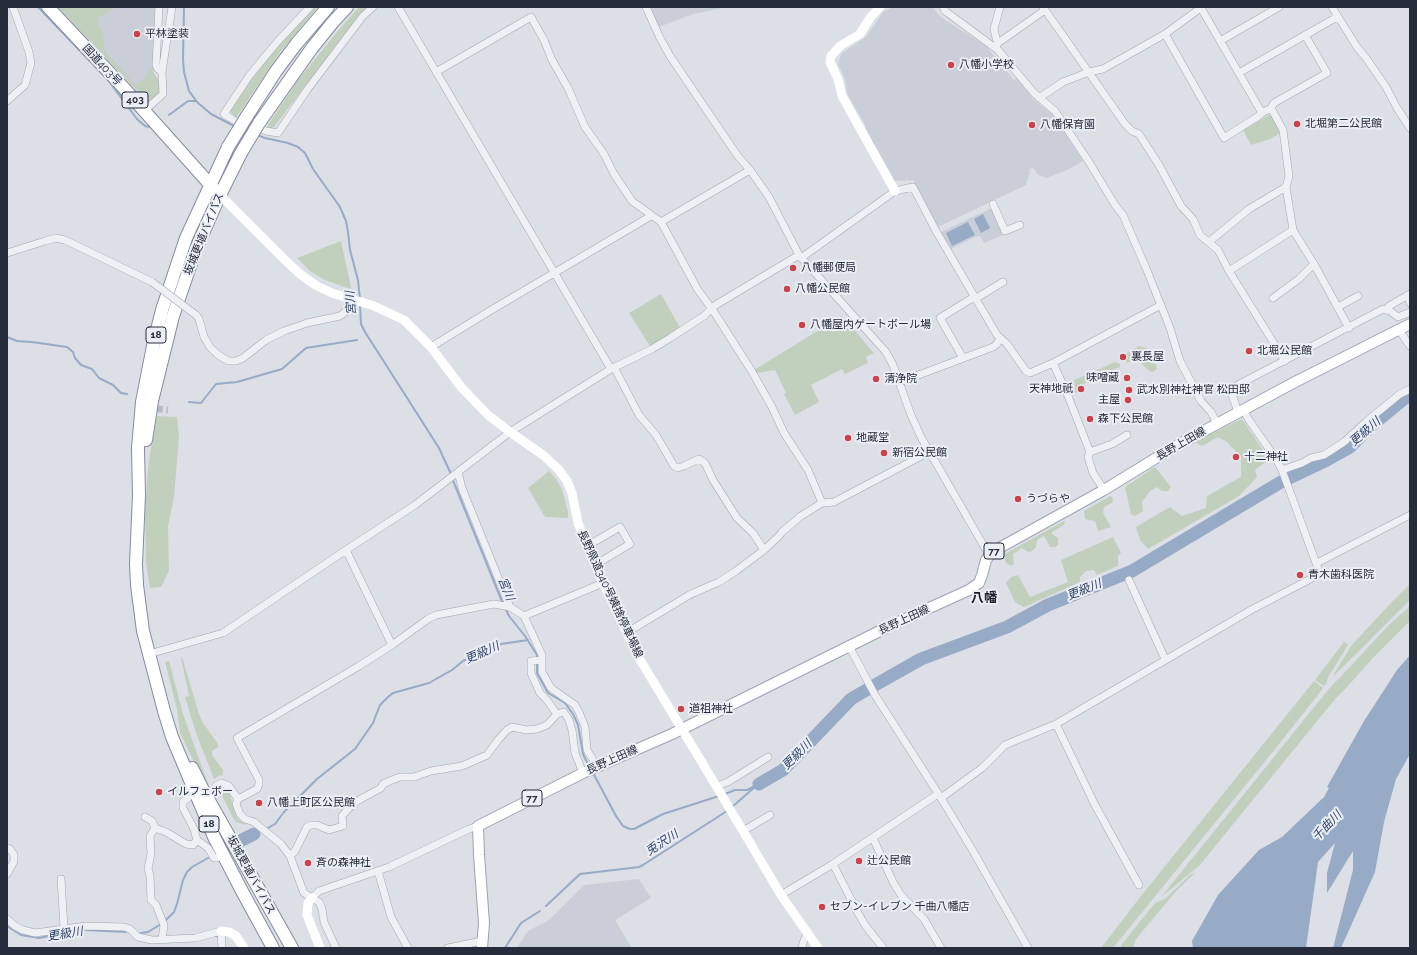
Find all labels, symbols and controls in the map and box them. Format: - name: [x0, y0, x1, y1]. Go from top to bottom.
- place label: 平林塗装: [145, 27, 189, 41]
- marker: 平林塗装: [132, 29, 142, 39]
- street label: 国道403号: [80, 42, 124, 88]
- place label: 八幡小学校: [959, 58, 1014, 72]
- marker: 八幡小学校: [946, 60, 956, 70]
- road number: 403: [122, 92, 148, 108]
- place label: 北堀第二公民館: [1305, 117, 1382, 131]
- place label: 八幡保育園: [1040, 118, 1095, 132]
- marker: 北堀第二公民館: [1292, 119, 1302, 129]
- marker: 八幡保育園: [1027, 120, 1037, 130]
- street label: 坂城更埴バイパス: [181, 191, 227, 277]
- place label: 八幡郵便局: [801, 261, 856, 275]
- marker: 八幡郵便局: [788, 263, 798, 273]
- place label: 八幡公民館: [795, 282, 850, 296]
- marker: 八幡公民館: [782, 284, 792, 294]
- water label: 宮川: [343, 291, 359, 315]
- place label: 八幡屋内ゲートボール場: [810, 318, 931, 332]
- marker: 八幡屋内ゲートボール場: [797, 320, 807, 330]
- road number: 18: [146, 327, 166, 343]
- place label: 北堀公民館: [1257, 344, 1312, 358]
- marker: 北堀公民館: [1244, 346, 1254, 356]
- place label: 裏長屋: [1131, 350, 1164, 364]
- marker: 裏長屋: [1118, 352, 1128, 362]
- place label: 味噌蔵: [1086, 371, 1119, 385]
- place label: 清浄院: [884, 372, 917, 386]
- marker: 味噌蔵: [1122, 373, 1132, 383]
- marker: 清浄院: [871, 374, 881, 384]
- place label: 天神地祇: [1029, 382, 1073, 396]
- place label: 武水別神社神官 松田邸: [1137, 383, 1250, 397]
- marker: 天神地祇: [1076, 384, 1086, 394]
- marker: 武水別神社神官 松田邸: [1124, 385, 1134, 395]
- place label: 主屋: [1098, 393, 1120, 407]
- marker: 主屋: [1123, 395, 1133, 405]
- place label: 森下公民館: [1098, 412, 1153, 426]
- marker: 森下公民館: [1085, 414, 1095, 424]
- water label: 更級川: [1347, 415, 1383, 449]
- street label: 長野上田線: [1154, 425, 1208, 463]
- place label: 地蔵堂: [856, 431, 889, 445]
- marker: 地蔵堂: [843, 433, 853, 443]
- place label: 新宿公民館: [892, 446, 947, 460]
- marker: 新宿公民館: [879, 448, 889, 458]
- place label: 十二神社: [1244, 450, 1288, 464]
- marker: 十二神社: [1231, 452, 1241, 462]
- place label: うづらや: [1026, 492, 1070, 506]
- marker: うづらや: [1013, 494, 1023, 504]
- street label: 長野県道340号姨捨停車場線: [575, 528, 645, 660]
- road number: 77: [984, 543, 1004, 559]
- place label: 青木歯科医院: [1308, 568, 1374, 582]
- marker: 青木歯科医院: [1295, 570, 1305, 580]
- water label: 宮川: [495, 575, 517, 603]
- water label: 更級川: [1065, 577, 1103, 603]
- district label: 八幡: [971, 590, 997, 606]
- street label: 長野上田線: [876, 602, 932, 638]
- water label: 更級川: [463, 639, 501, 667]
- place label: 道祖神社: [689, 702, 733, 716]
- marker: 道祖神社: [676, 704, 686, 714]
- water label: 更級川: [779, 737, 815, 773]
- street label: 長野上田線: [584, 743, 640, 777]
- place label: イルフェボー: [167, 785, 233, 799]
- marker: イルフェボー: [154, 787, 164, 797]
- road number: 77: [522, 790, 542, 806]
- place label: 八幡上町区公民館: [267, 796, 355, 810]
- marker: 八幡上町区公民館: [254, 798, 264, 808]
- water label: 千曲川: [1309, 808, 1345, 844]
- road number: 18: [199, 816, 219, 832]
- water label: 兎沢川: [643, 827, 681, 859]
- street label: 坂城更埴バイパス: [224, 833, 278, 917]
- place label: 辻公民館: [867, 854, 911, 868]
- place label: 斉の森神社: [316, 856, 371, 870]
- marker: 辻公民館: [854, 856, 864, 866]
- marker: 斉の森神社: [303, 858, 313, 868]
- place label: セブン-イレブン 千曲八幡店: [830, 900, 969, 914]
- marker: セブン-イレブン 千曲八幡店: [817, 902, 827, 912]
- water label: 更級川: [46, 924, 84, 944]

